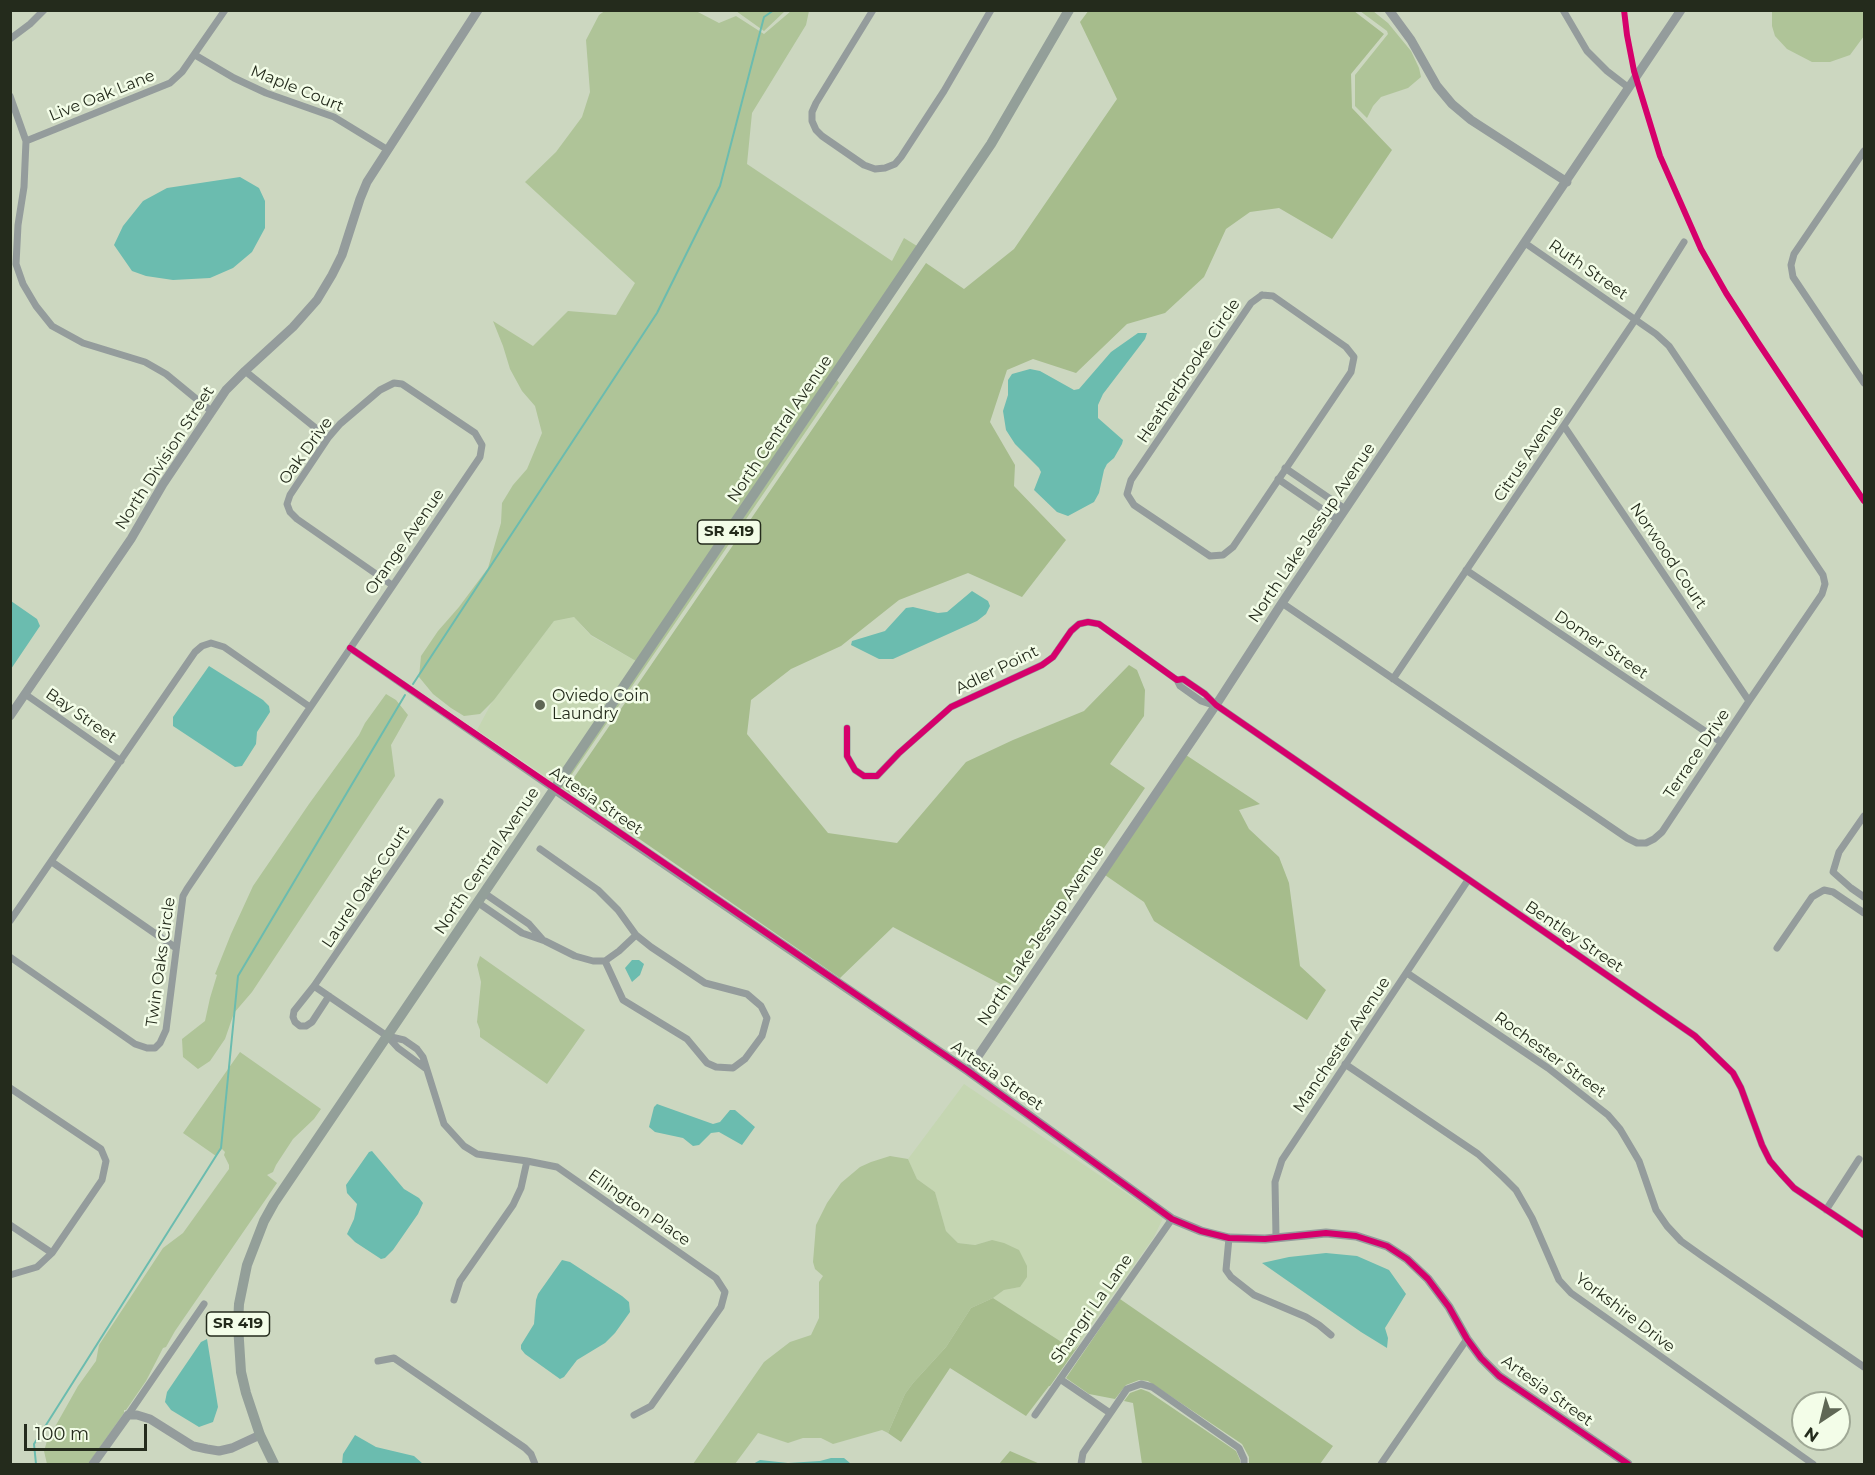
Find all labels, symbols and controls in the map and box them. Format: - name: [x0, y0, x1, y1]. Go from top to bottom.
- street label: Maple Court: [248, 62, 346, 116]
- street label: Live Oak Lane: [46, 66, 158, 126]
- street label: Ruth Street: [1545, 236, 1631, 304]
- street label: Heatherbrooke Circle: [1133, 295, 1245, 447]
- street label: North Central Avenue: [724, 352, 836, 506]
- street label: North Division Street: [111, 383, 219, 533]
- street label: Citrus Avenue: [1490, 402, 1568, 506]
- street label: Oak Drive: [275, 414, 337, 488]
- street label: North Lake Jessup Avenue: [1245, 439, 1379, 627]
- street label: Orange Avenue: [361, 485, 449, 599]
- street label: Norwood Court: [1625, 499, 1711, 613]
- road number: SR 419: [698, 520, 760, 544]
- street label: Domer Street: [1551, 607, 1651, 683]
- street label: Adler Point: [952, 642, 1042, 698]
- street label: Bay Street: [42, 684, 120, 748]
- place label: Oviedo Coin Laundry: [552, 686, 649, 724]
- marker: Oviedo Coin Laundry: [533, 698, 547, 712]
- street label: Terrace Drive: [1660, 705, 1734, 803]
- street label: Artesia Street: [546, 763, 646, 839]
- street label: North Central Avenue: [431, 784, 543, 938]
- street label: Laurel Oaks Court: [318, 822, 414, 952]
- street label: North Lake Jessup Avenue: [974, 842, 1108, 1030]
- street label: Twin Oaks Circle: [142, 896, 180, 1028]
- street label: Bentley Street: [1521, 897, 1627, 977]
- street label: Manchester Avenue: [1289, 973, 1395, 1117]
- street label: Rochester Street: [1490, 1008, 1610, 1102]
- street label: Artesia Street: [947, 1037, 1047, 1115]
- street label: Ellington Place: [584, 1166, 694, 1250]
- street label: Shangri La Lane: [1047, 1251, 1137, 1367]
- street label: Yorkshire Drive: [1571, 1269, 1679, 1357]
- road number: SR 419: [206, 1312, 270, 1336]
- street label: Artesia Street: [1498, 1351, 1596, 1431]
- north arrow: [1791, 1391, 1851, 1451]
- scale bar: [27, 1412, 150, 1450]
- text: 100 m: [35, 1423, 89, 1445]
- text: N: [1801, 1423, 1822, 1446]

